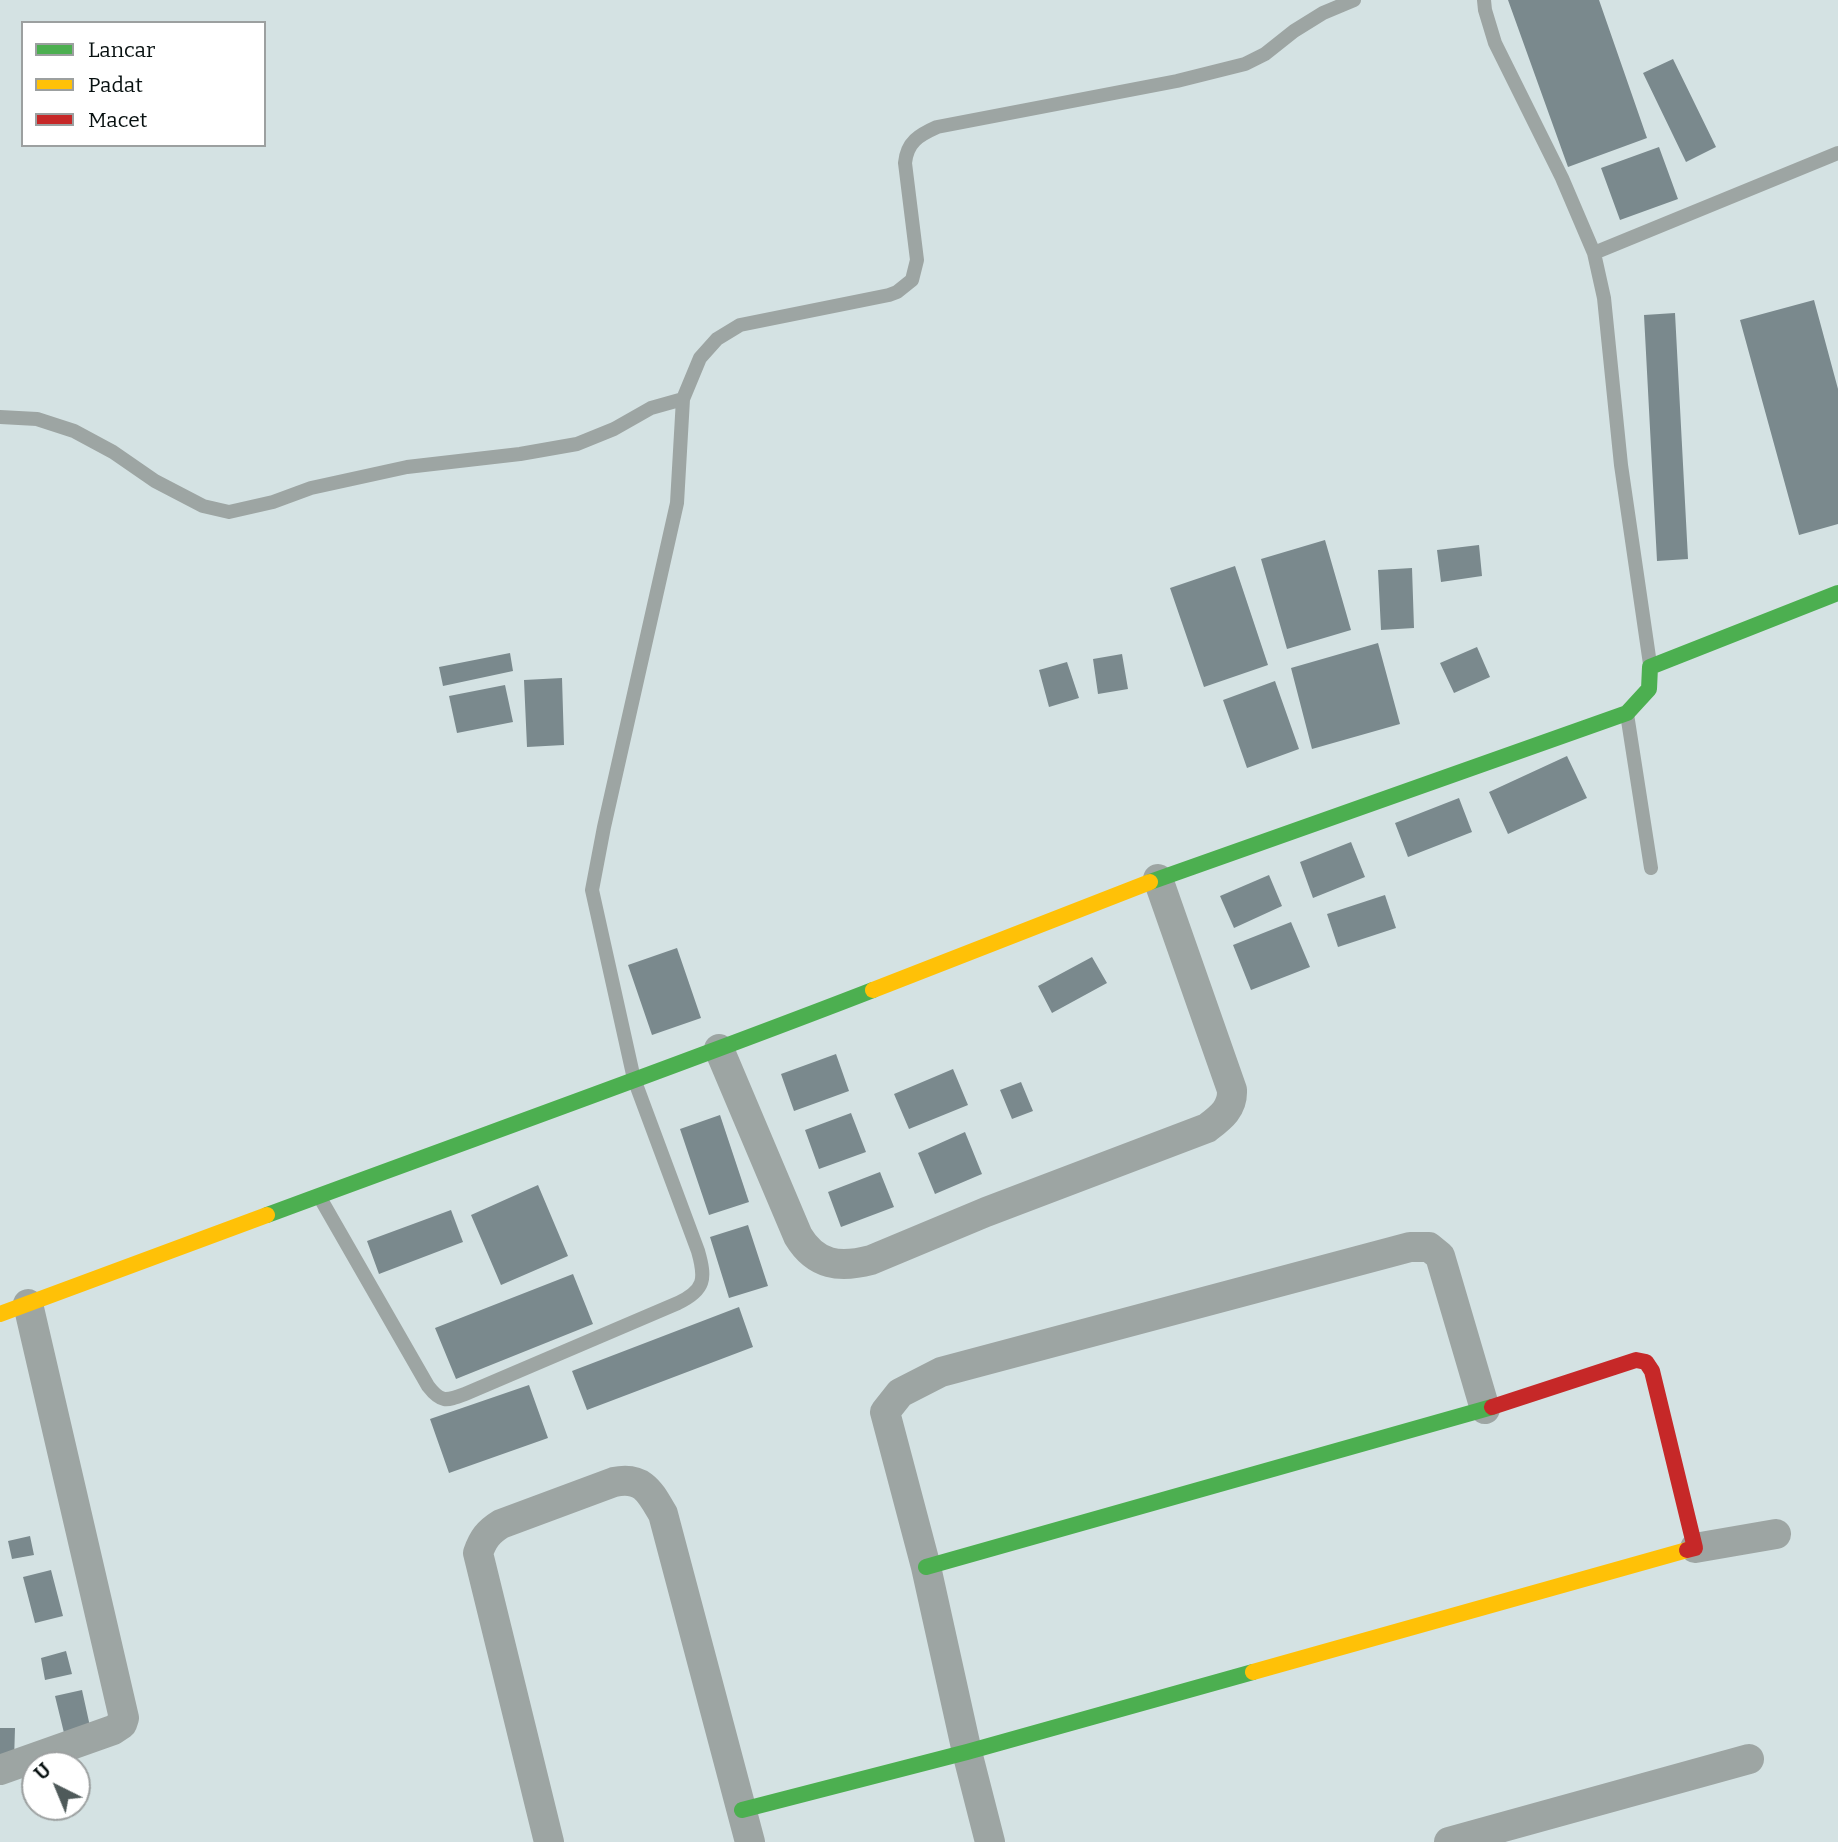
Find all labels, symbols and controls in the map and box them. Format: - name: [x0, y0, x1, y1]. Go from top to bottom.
- legend: [21, 21, 266, 147]
- text: Lancar: [88, 37, 155, 63]
- text: Padat: [88, 72, 143, 98]
- text: Macet: [88, 107, 147, 133]
- north arrow: [21, 1751, 91, 1821]
- text: U: [30, 1759, 56, 1785]

